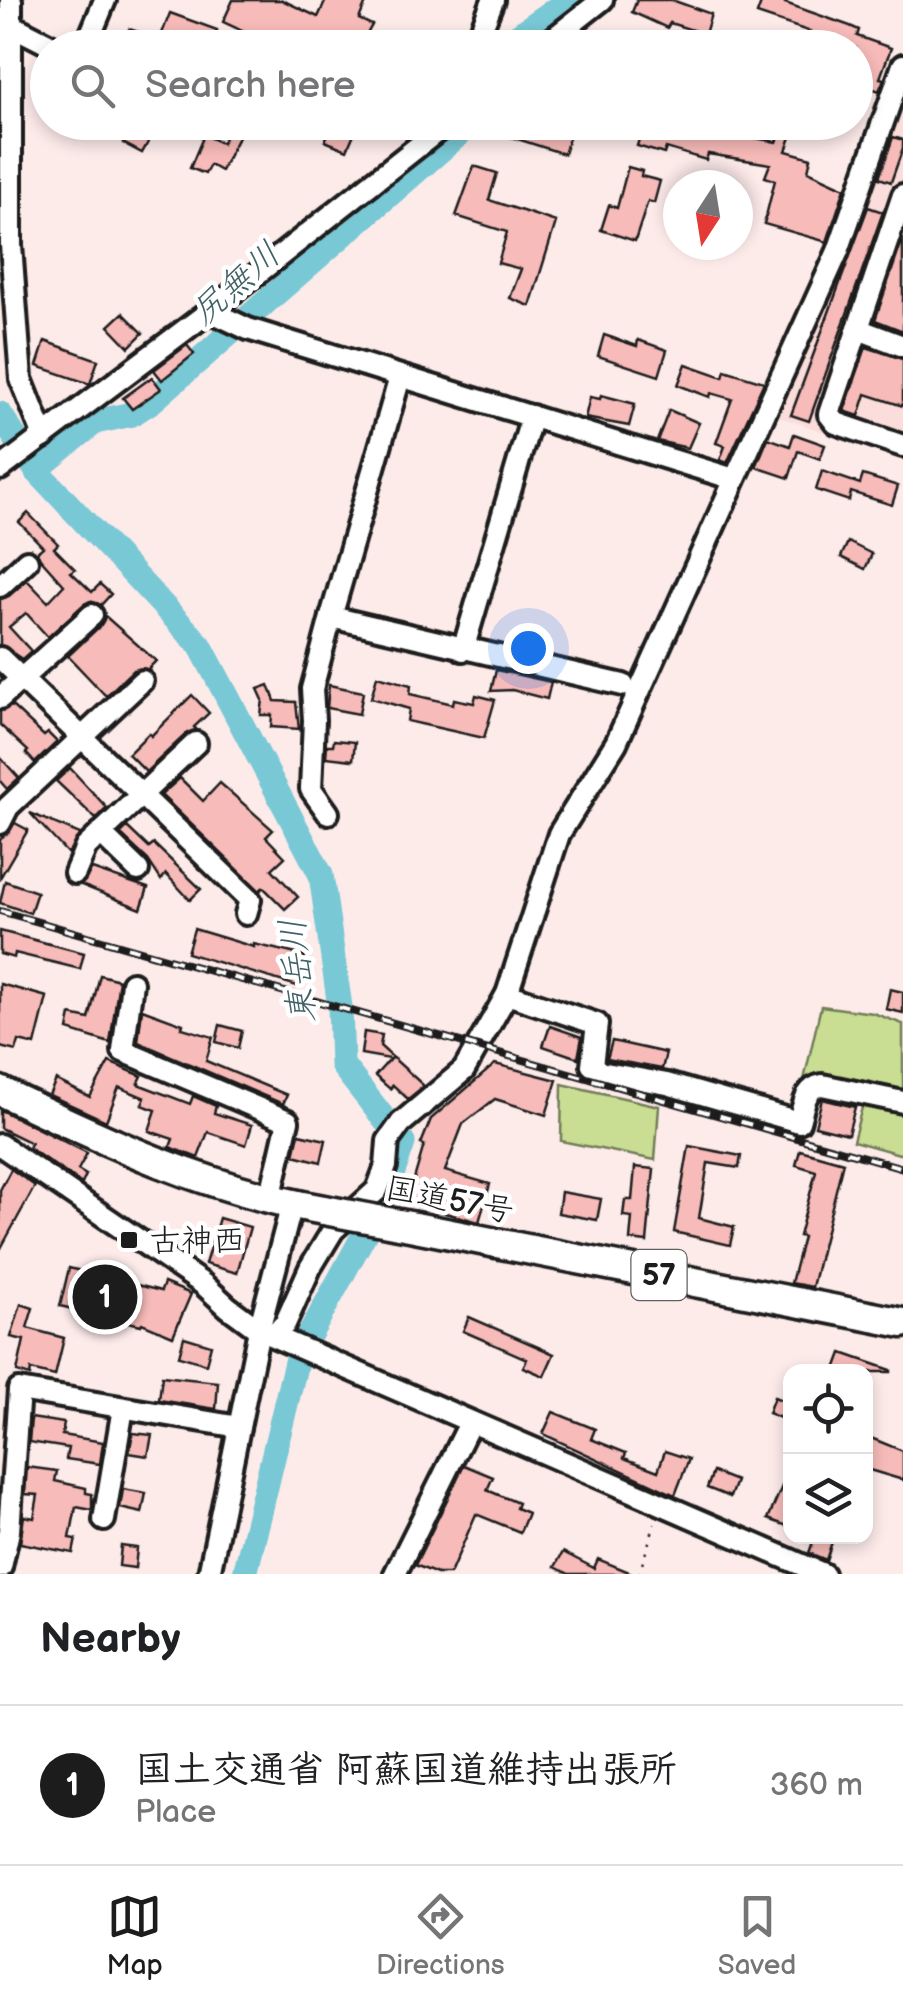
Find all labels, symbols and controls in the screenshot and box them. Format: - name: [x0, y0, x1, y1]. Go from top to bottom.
- search box: [30, 30, 873, 140]
- icon: search: [65, 58, 120, 113]
- text: Search here: [145, 63, 356, 108]
- north arrow: [663, 170, 753, 260]
- water label: 尻無川: [182, 233, 290, 335]
- your location: [503, 623, 554, 674]
- water label: 東岳川: [272, 916, 325, 1025]
- street label: 国道57号: [382, 1169, 517, 1232]
- place label: 古神西: [149, 1222, 245, 1261]
- marker: 古神西: [118, 1229, 140, 1251]
- road number: 57: [632, 1250, 686, 1300]
- pin: 1: [72, 1260, 138, 1334]
- map controls: [783, 1364, 873, 1544]
- button: locate: [783, 1364, 873, 1454]
- button: layers: [783, 1454, 873, 1544]
- text: Nearby: [40, 1614, 180, 1665]
- text: 国土交通省 阿蘇国道維持出張所: [135, 1748, 677, 1793]
- text: 1: [66, 1766, 79, 1805]
- text: 360 m: [770, 1766, 863, 1805]
- text: Place: [135, 1793, 216, 1832]
- tab: Map: [107, 1889, 163, 1982]
- tab: Directions: [376, 1889, 505, 1982]
- tab: Saved: [718, 1889, 796, 1982]

